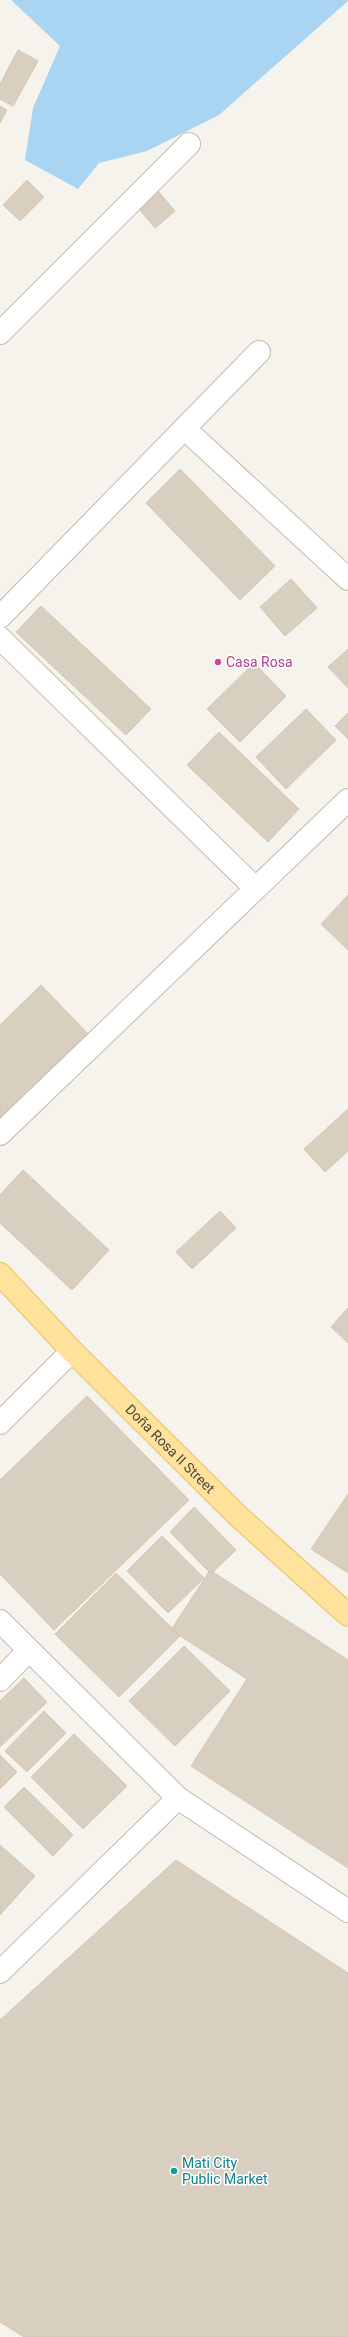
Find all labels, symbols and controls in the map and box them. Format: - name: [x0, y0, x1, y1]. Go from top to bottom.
- place label: Casa Rosa: [226, 654, 293, 670]
- marker: Casa Rosa: [213, 657, 223, 667]
- street label: Doña Rosa II Street: [122, 1401, 218, 1497]
- place label: Mati City Public Market: [182, 2155, 268, 2187]
- marker: Mati City Public Market: [169, 2166, 179, 2176]

